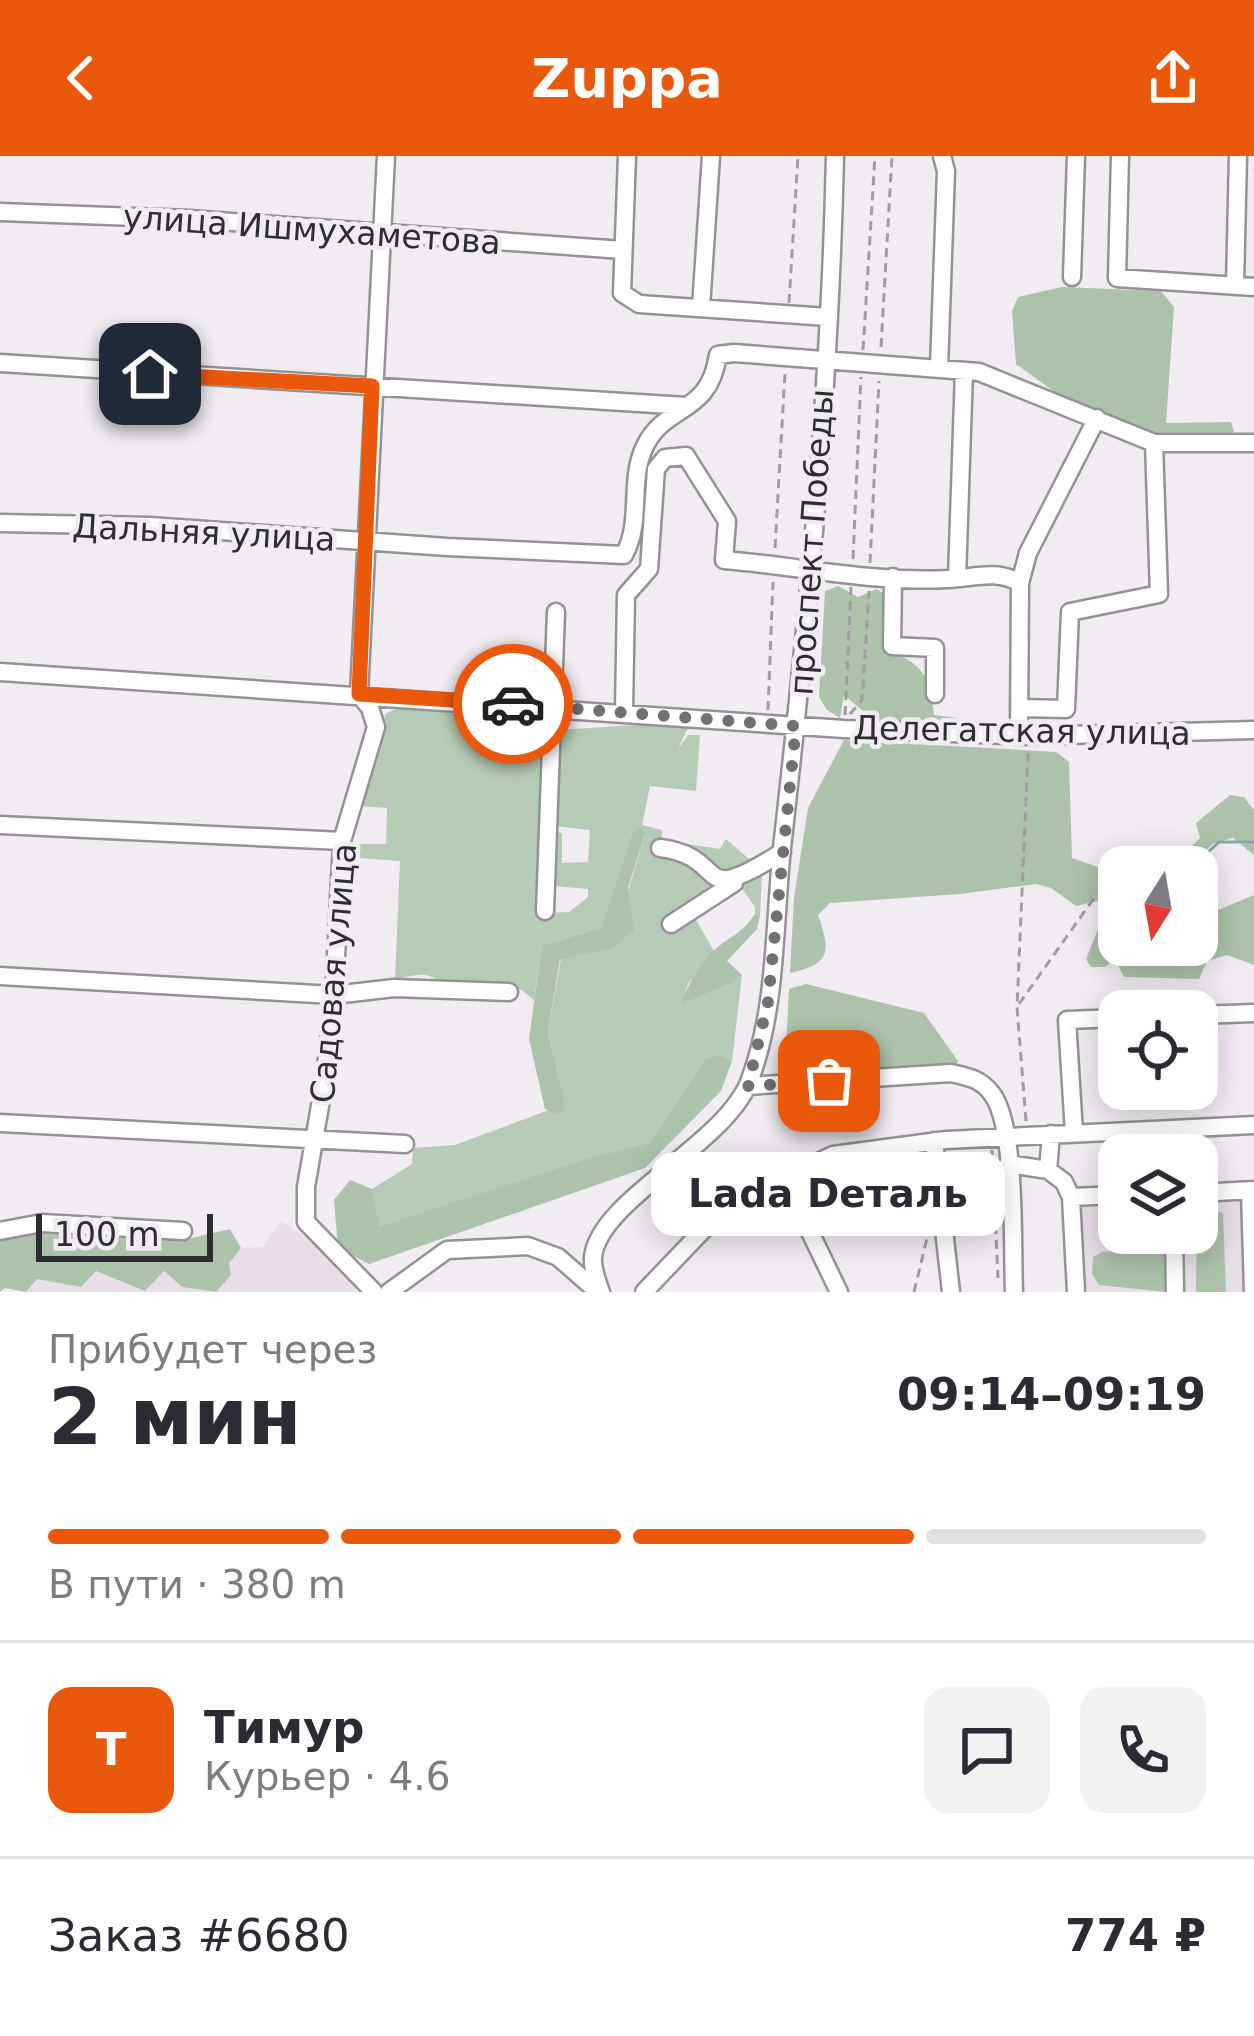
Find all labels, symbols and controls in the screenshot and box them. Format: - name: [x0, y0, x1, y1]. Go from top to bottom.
- icon: back: [48, 45, 114, 111]
- icon: share: [1140, 45, 1206, 111]
- text: Zuppa: [531, 47, 723, 110]
- street label: улица Ишмухаметова: [122, 197, 502, 262]
- pin: [99, 323, 201, 425]
- icon: home: [117, 341, 183, 407]
- street label: проспект Победы: [781, 388, 842, 696]
- street label: Дальняя улица: [72, 506, 336, 559]
- courier: [453, 644, 573, 764]
- icon: car: [480, 671, 546, 737]
- street label: Делегатская улица: [853, 708, 1191, 753]
- street label: Садовая улица: [303, 841, 364, 1105]
- north arrow: [1098, 846, 1218, 966]
- map controls: [1098, 846, 1218, 1254]
- button: locate: [1098, 990, 1218, 1110]
- pin: [778, 1030, 880, 1132]
- icon: bag: [796, 1048, 862, 1114]
- button: layers: [1098, 1134, 1218, 1254]
- callout: Lada Dеталь: [652, 1153, 1006, 1237]
- text: Lada Dеталь: [688, 1171, 968, 1216]
- scale bar: [36, 1208, 213, 1261]
- text: 100 m: [54, 1215, 160, 1254]
- text: Прибудет через: [48, 1327, 377, 1372]
- text: 09:14–09:19: [897, 1368, 1206, 1421]
- text: 2 мин: [48, 1372, 302, 1462]
- text: В пути · 380 m: [48, 1562, 346, 1607]
- button: chat: [924, 1687, 1050, 1813]
- button: phone: [1080, 1687, 1206, 1813]
- text: Тимур: [204, 1701, 365, 1754]
- text: Т: [96, 1723, 126, 1776]
- text: Курьер · 4.6: [204, 1754, 450, 1799]
- text: Заказ #6680: [48, 1909, 350, 1962]
- text: 774 ₽: [1065, 1909, 1206, 1962]

